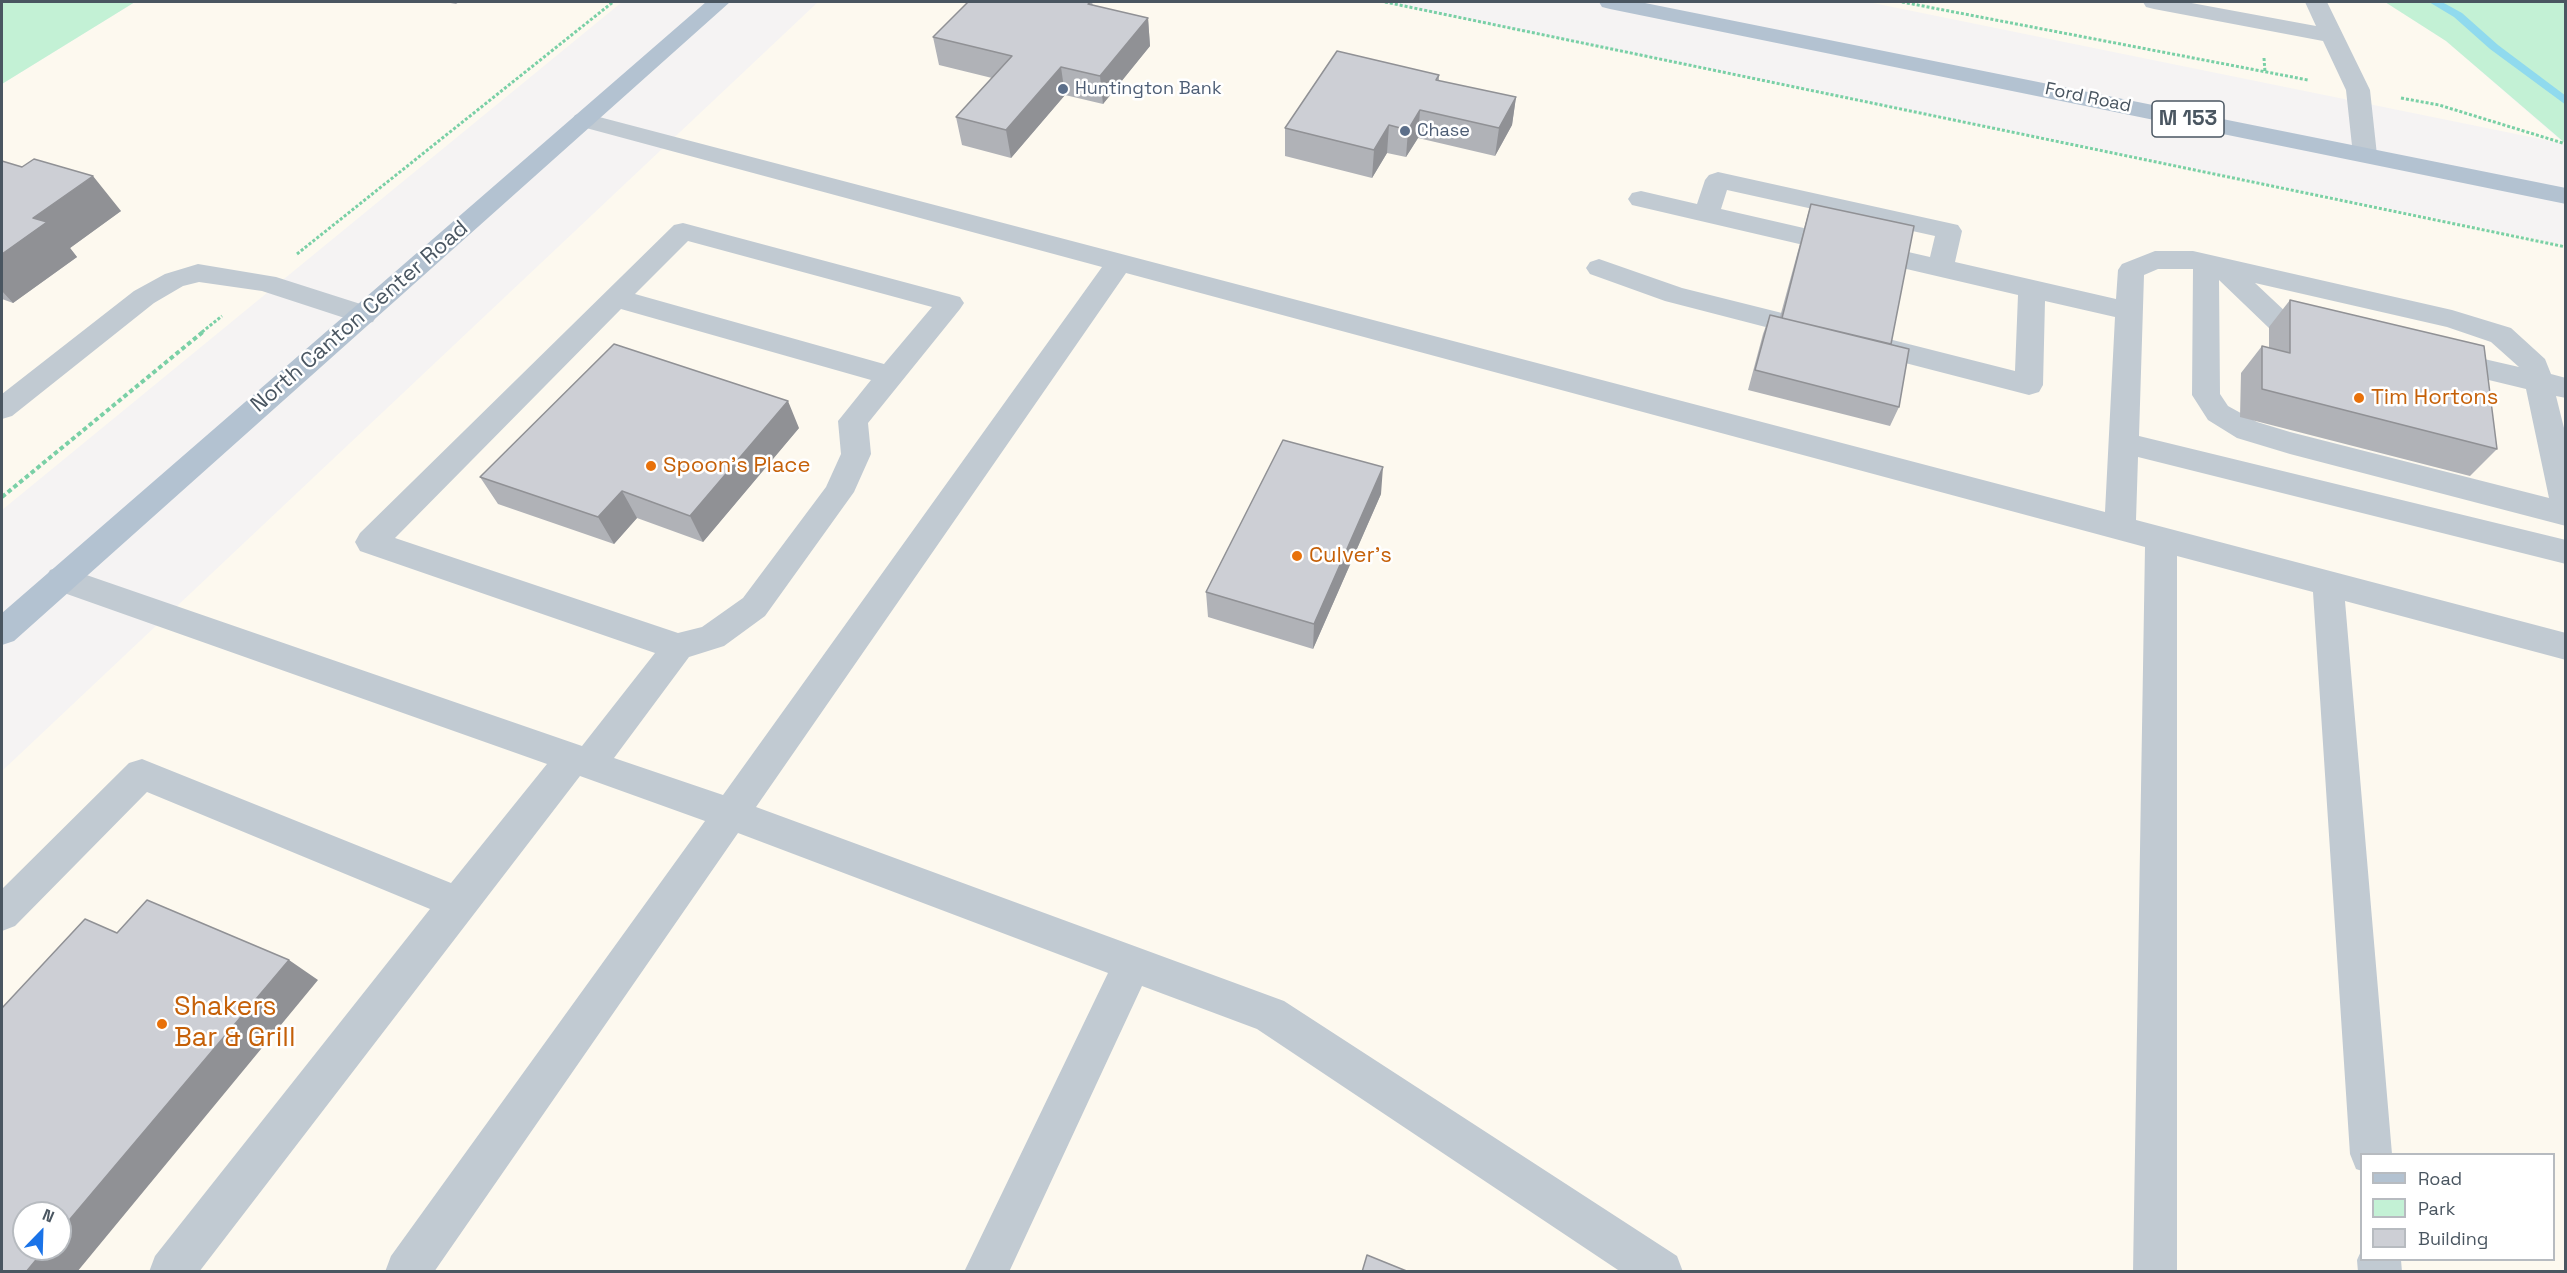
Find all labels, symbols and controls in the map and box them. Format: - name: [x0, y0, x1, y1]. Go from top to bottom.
- place label: Huntington Bank: [1075, 78, 1222, 100]
- street label: Ford Road: [2043, 78, 2133, 118]
- marker: Huntington Bank: [1056, 82, 1070, 96]
- road number: M 153: [2152, 101, 2224, 137]
- place label: Chase: [1417, 120, 1470, 142]
- marker: Chase: [1398, 124, 1412, 138]
- street label: North Canton Center Road: [246, 215, 474, 419]
- place label: Tim Hortons: [2371, 385, 2498, 411]
- marker: Tim Hortons: [2352, 391, 2366, 405]
- place label: Spoon's Place: [663, 453, 811, 479]
- marker: Spoon's Place: [644, 459, 658, 473]
- place label: Culver's: [1309, 543, 1392, 569]
- marker: Culver's: [1290, 549, 1304, 563]
- place label: Shakers Bar & Grill: [174, 992, 296, 1055]
- marker: Shakers Bar & Grill: [155, 1017, 169, 1031]
- legend: [2360, 1153, 2555, 1261]
- text: Road: [2418, 1167, 2462, 1190]
- text: Park: [2418, 1197, 2455, 1220]
- north arrow: [12, 1201, 72, 1261]
- text: N: [39, 1204, 57, 1228]
- text: Building: [2418, 1227, 2488, 1250]

